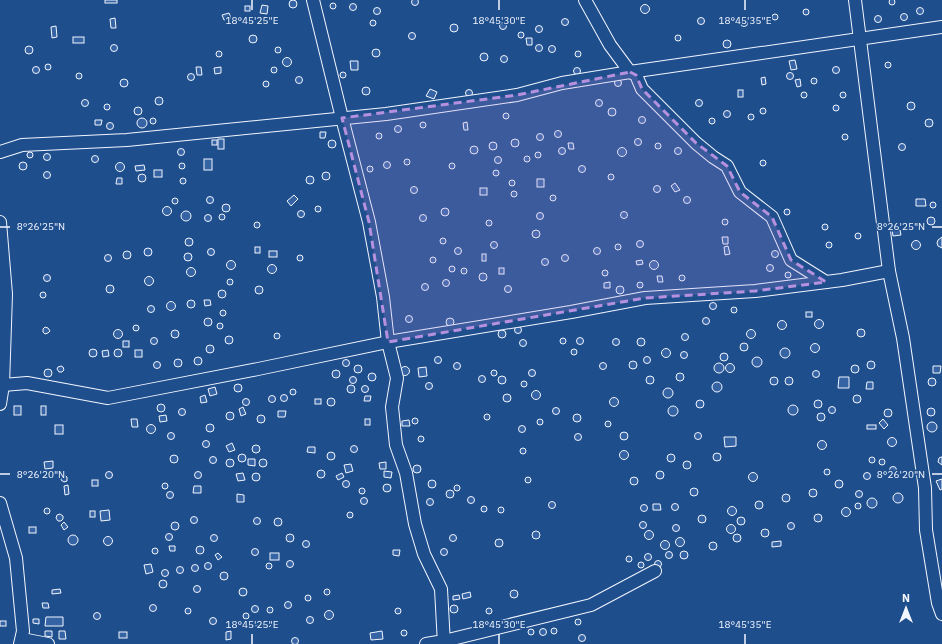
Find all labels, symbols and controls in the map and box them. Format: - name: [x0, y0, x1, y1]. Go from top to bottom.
- text: 18°45'25"E: [225, 14, 279, 27]
- text: 18°45'30"E: [472, 14, 526, 27]
- text: 18°45'35"E: [718, 14, 772, 27]
- text: 8°26'25"N: [17, 220, 65, 233]
- text: 8°26'25"N: [877, 220, 925, 233]
- text: 8°26'20"N: [17, 468, 65, 481]
- text: 8°26'20"N: [877, 468, 925, 481]
- north arrow: [886, 588, 926, 628]
- text: N: [902, 591, 910, 605]
- text: 18°45'25"E: [225, 618, 279, 631]
- text: 18°45'30"E: [472, 618, 526, 631]
- text: 18°45'35"E: [718, 618, 772, 631]

